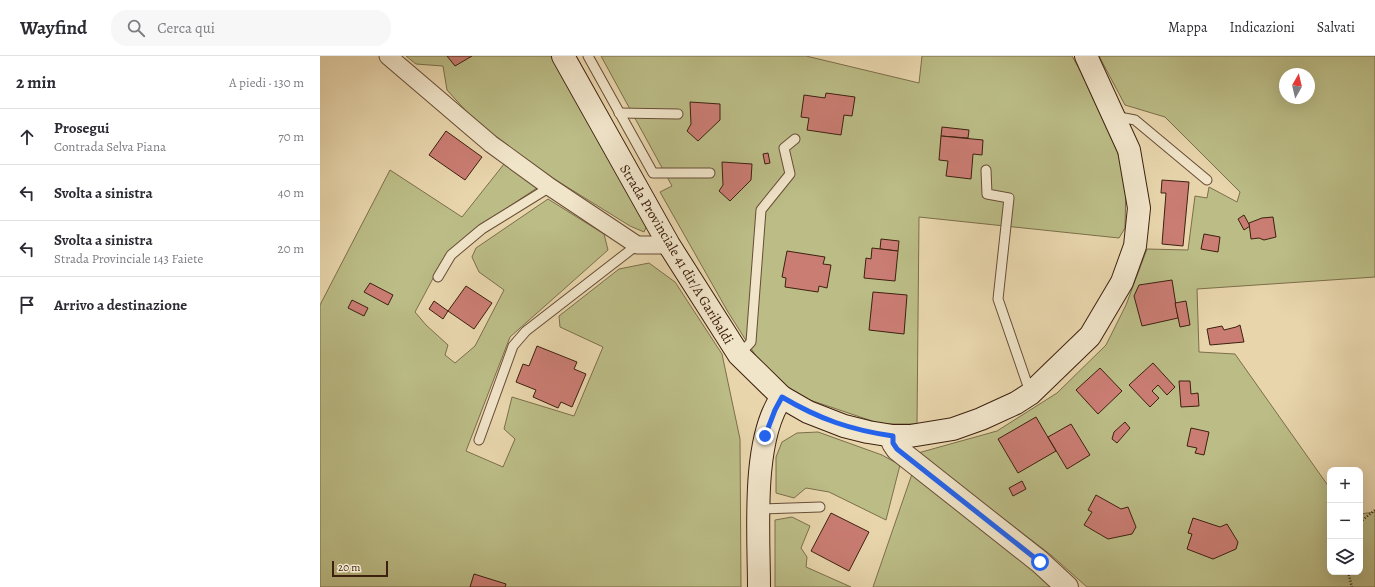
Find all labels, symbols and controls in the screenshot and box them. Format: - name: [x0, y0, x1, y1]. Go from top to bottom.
- search box: [111, 10, 391, 46]
- text: Wayfind: [20, 15, 87, 41]
- icon: search: [125, 17, 147, 39]
- text: Cerca qui: [157, 18, 215, 38]
- text: Mappa: [1168, 18, 1207, 37]
- text: Indicazioni: [1229, 18, 1295, 37]
- text: Salvati: [1317, 18, 1355, 37]
- north arrow: [1279, 68, 1315, 104]
- text: 2 min: [16, 71, 56, 94]
- text: A piedi · 130 m: [229, 74, 304, 91]
- text: Prosegui: [54, 118, 110, 138]
- icon: ahead: [16, 126, 38, 148]
- text: 70 m: [278, 128, 304, 145]
- text: Contrada Selva Piana: [54, 138, 166, 155]
- street label: Strada Provinciale 41 dir/A Garibaldi: [615, 161, 738, 348]
- icon: left: [16, 182, 38, 204]
- text: Svolta a sinistra: [54, 183, 153, 203]
- text: 40 m: [278, 184, 304, 201]
- text: Svolta a sinistra: [54, 230, 153, 250]
- icon: left: [16, 238, 38, 260]
- text: 20 m: [278, 240, 304, 257]
- text: Strada Provinciale 143 Faiete: [54, 250, 203, 267]
- icon: arrive: [16, 294, 38, 316]
- text: Arrivo a destinazione: [54, 295, 187, 315]
- route end: [756, 427, 774, 445]
- map controls: [1327, 467, 1363, 575]
- button: +: [1327, 467, 1363, 503]
- button: −: [1327, 503, 1363, 539]
- button: layers: [1327, 539, 1363, 575]
- route start: [1031, 553, 1049, 571]
- scale bar: [332, 559, 388, 578]
- text: 20 m: [338, 560, 360, 575]

